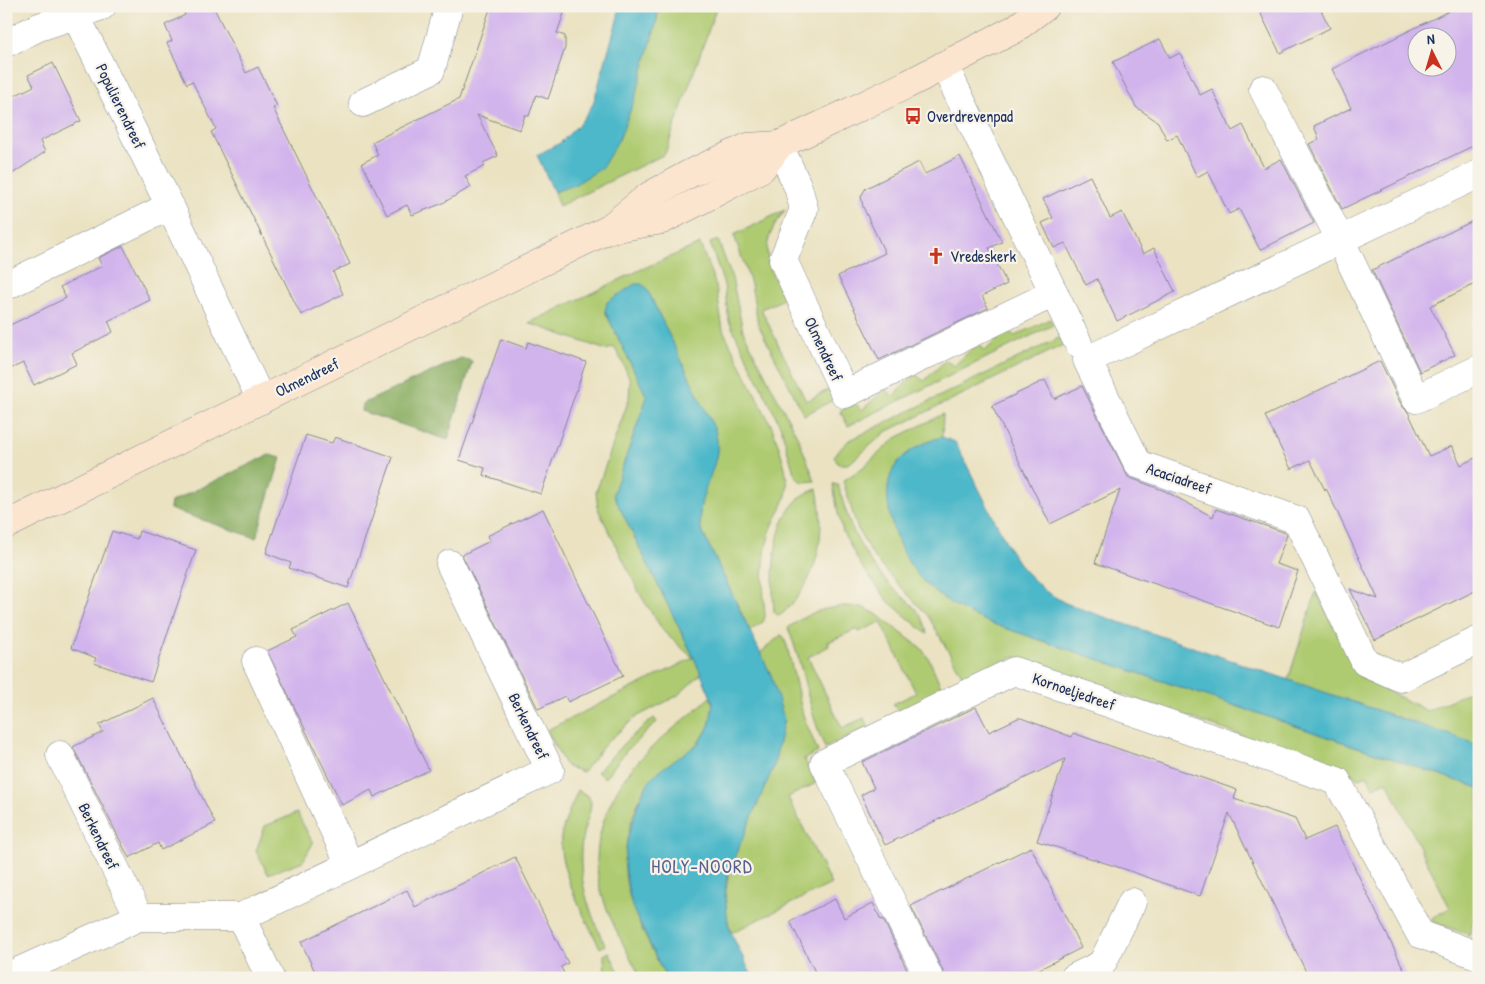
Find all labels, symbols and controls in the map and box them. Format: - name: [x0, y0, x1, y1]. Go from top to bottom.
- north arrow: [1408, 28, 1458, 78]
- text: N: [1426, 29, 1436, 48]
- street label: Populierendreef: [91, 60, 151, 153]
- place label: Overdrevenpad: [927, 105, 1013, 127]
- bus stop icon: Overdrevenpad: [903, 106, 923, 126]
- place label: Vredeskerk: [950, 245, 1016, 267]
- church icon: Vredeskerk: [926, 246, 946, 266]
- street label: Olmendreef: [800, 313, 849, 385]
- street label: Olmendreef: [271, 352, 343, 402]
- street label: Acaciadreef: [1144, 457, 1215, 499]
- street label: Kornoeljedreef: [1030, 667, 1119, 716]
- street label: Berkendreef: [503, 689, 555, 763]
- street label: Berkendreef: [73, 799, 125, 873]
- district label: HOLY-NOORD: [651, 853, 753, 879]

